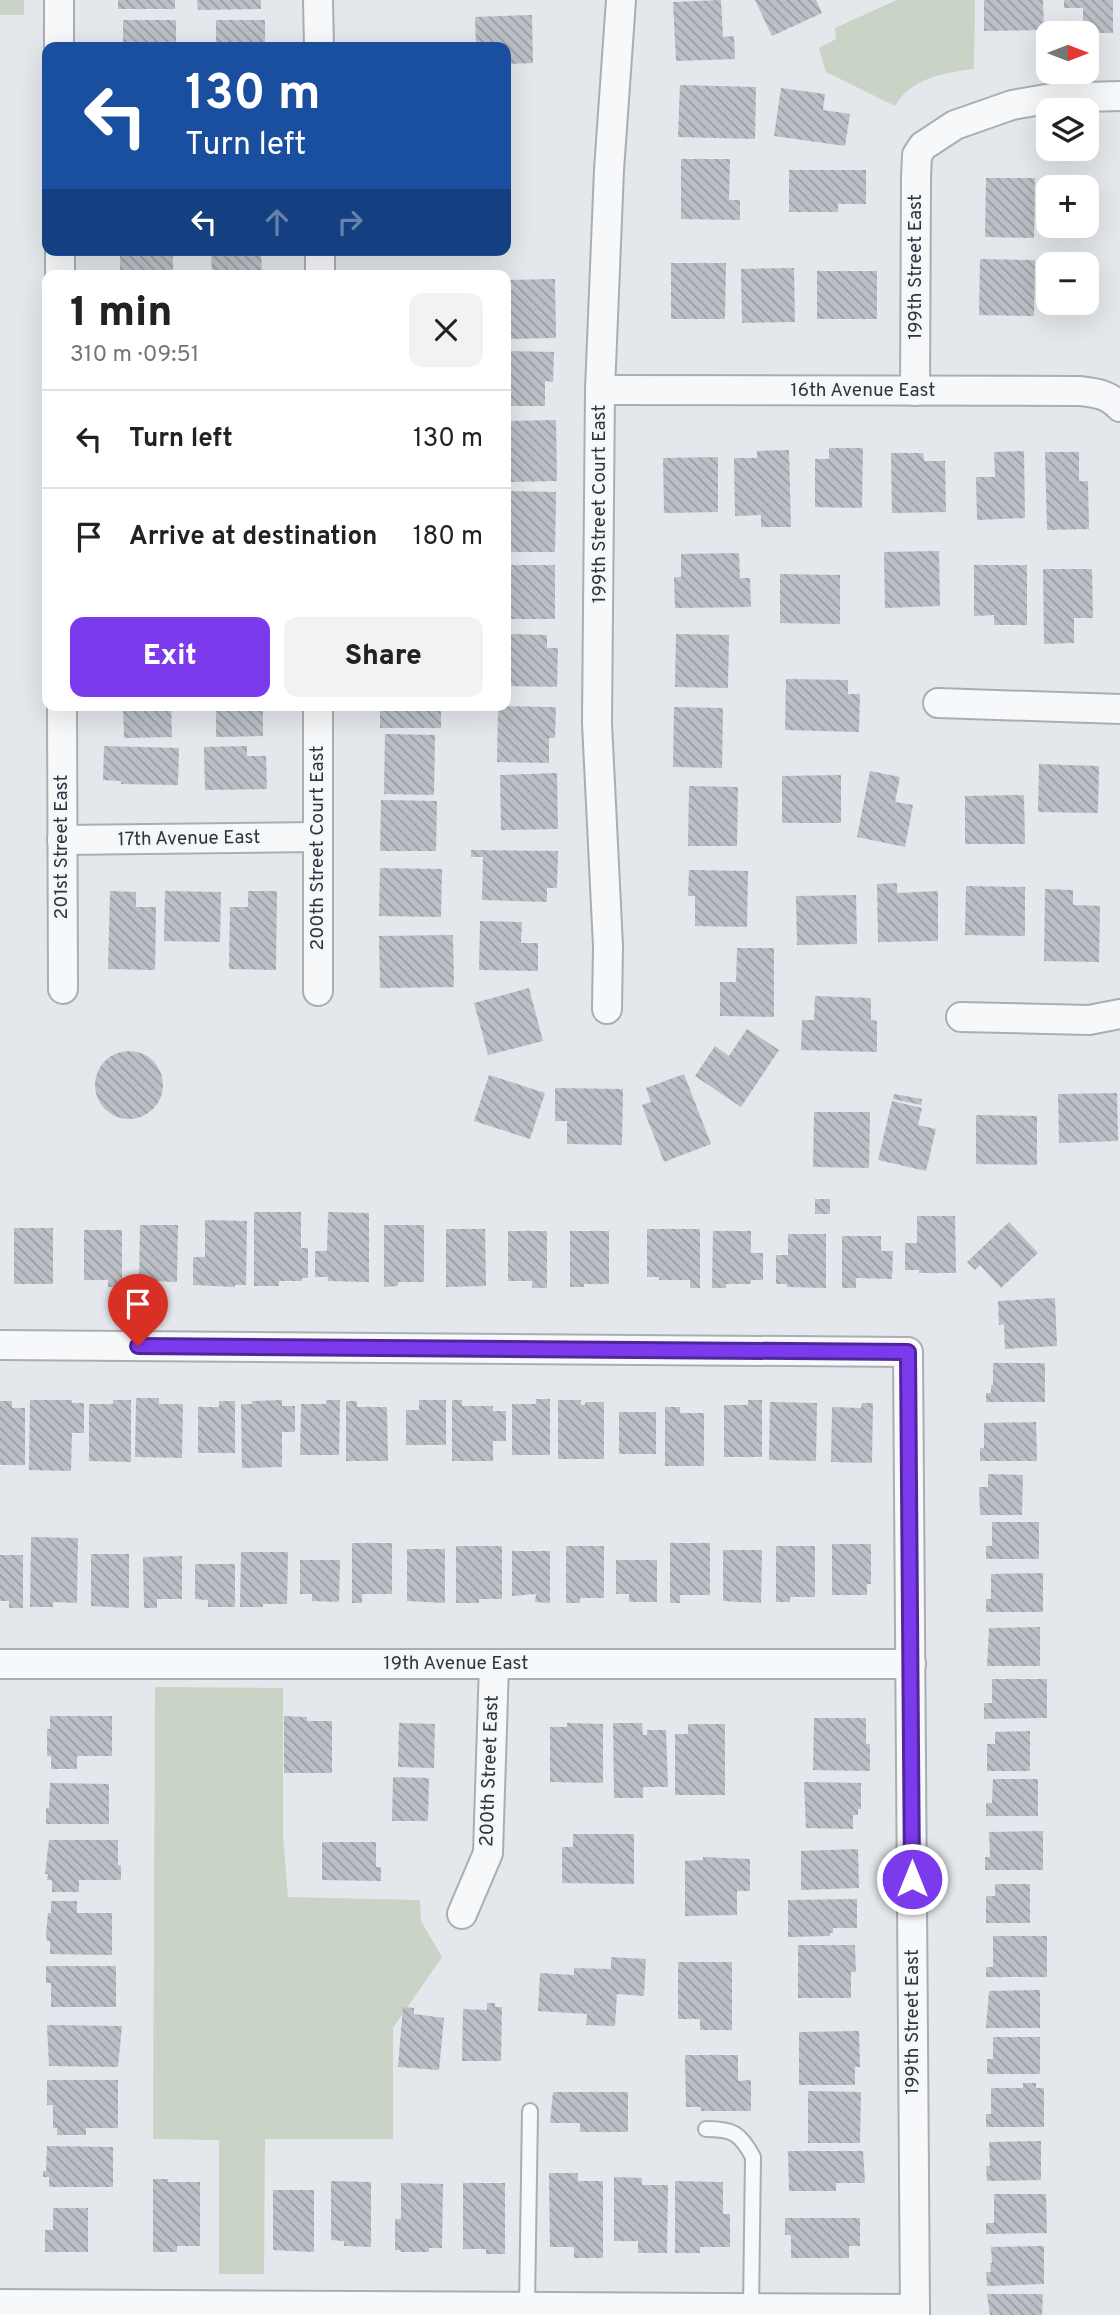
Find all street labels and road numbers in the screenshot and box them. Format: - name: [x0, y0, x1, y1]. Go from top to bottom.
- street label: 199th Street East: [904, 194, 928, 340]
- street label: 16th Avenue East: [791, 379, 935, 403]
- street label: 199th Street Court East: [588, 405, 612, 603]
- street label: 200th Street Court East: [306, 746, 330, 950]
- street label: 201st Street East: [50, 775, 74, 919]
- street label: 17th Avenue East: [117, 826, 261, 852]
- street label: 19th Avenue East: [384, 1652, 528, 1676]
- street label: 200th Street East: [475, 1695, 505, 1847]
- street label: 199th Street East: [901, 1949, 925, 2095]

